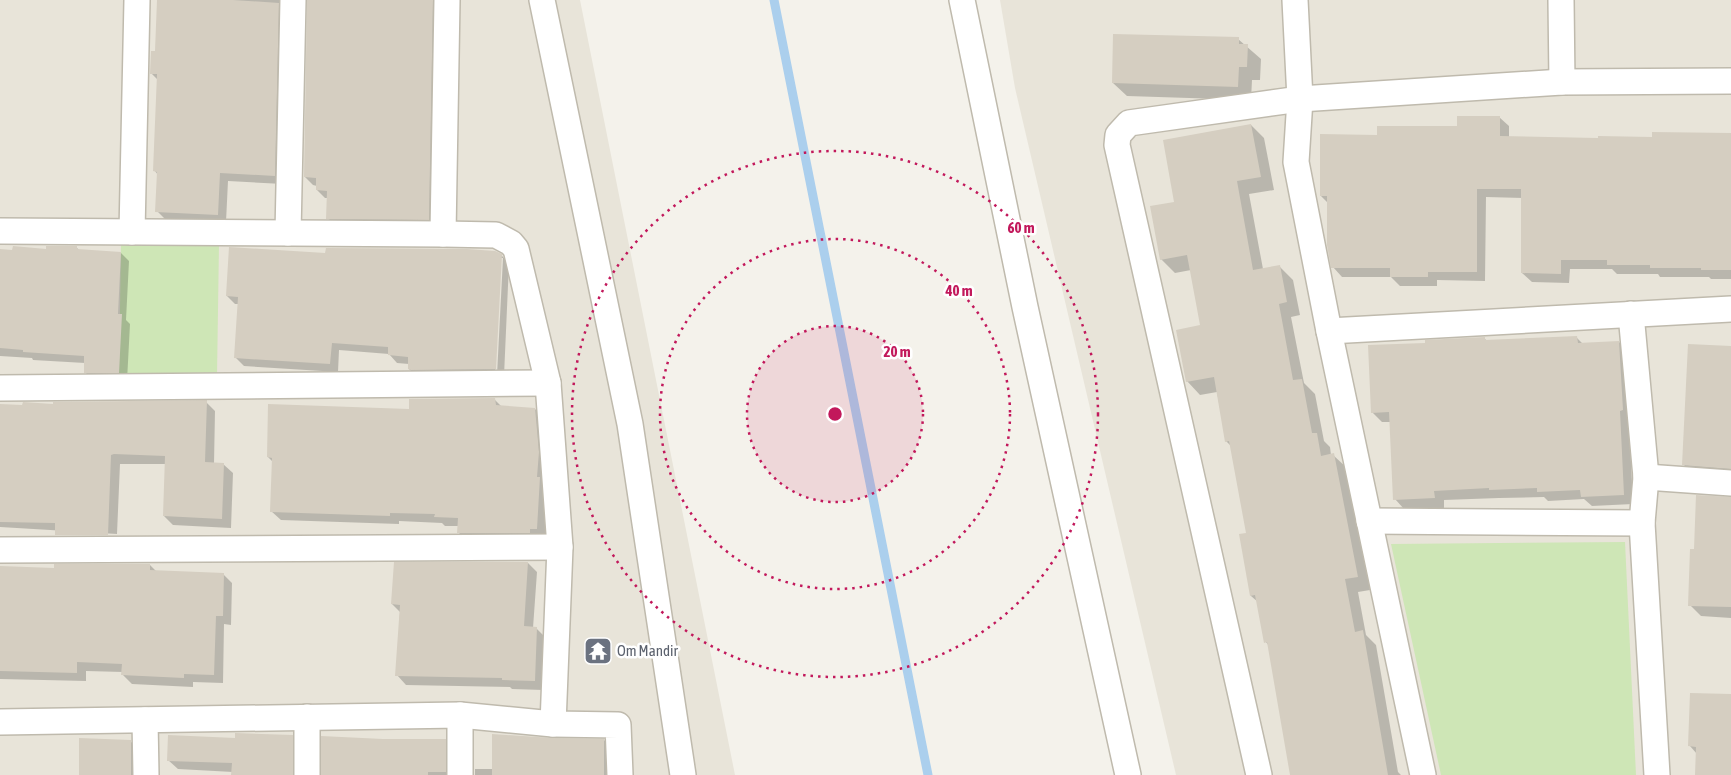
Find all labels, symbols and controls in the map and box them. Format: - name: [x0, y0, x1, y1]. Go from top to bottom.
- text: 60 m: [1008, 219, 1035, 236]
- text: 40 m: [945, 282, 973, 299]
- text: 20 m: [884, 343, 911, 360]
- centre of rings: [826, 405, 844, 423]
- temple icon: Om Mandir: [583, 636, 613, 666]
- place label: Om Mandir: [617, 642, 678, 659]

